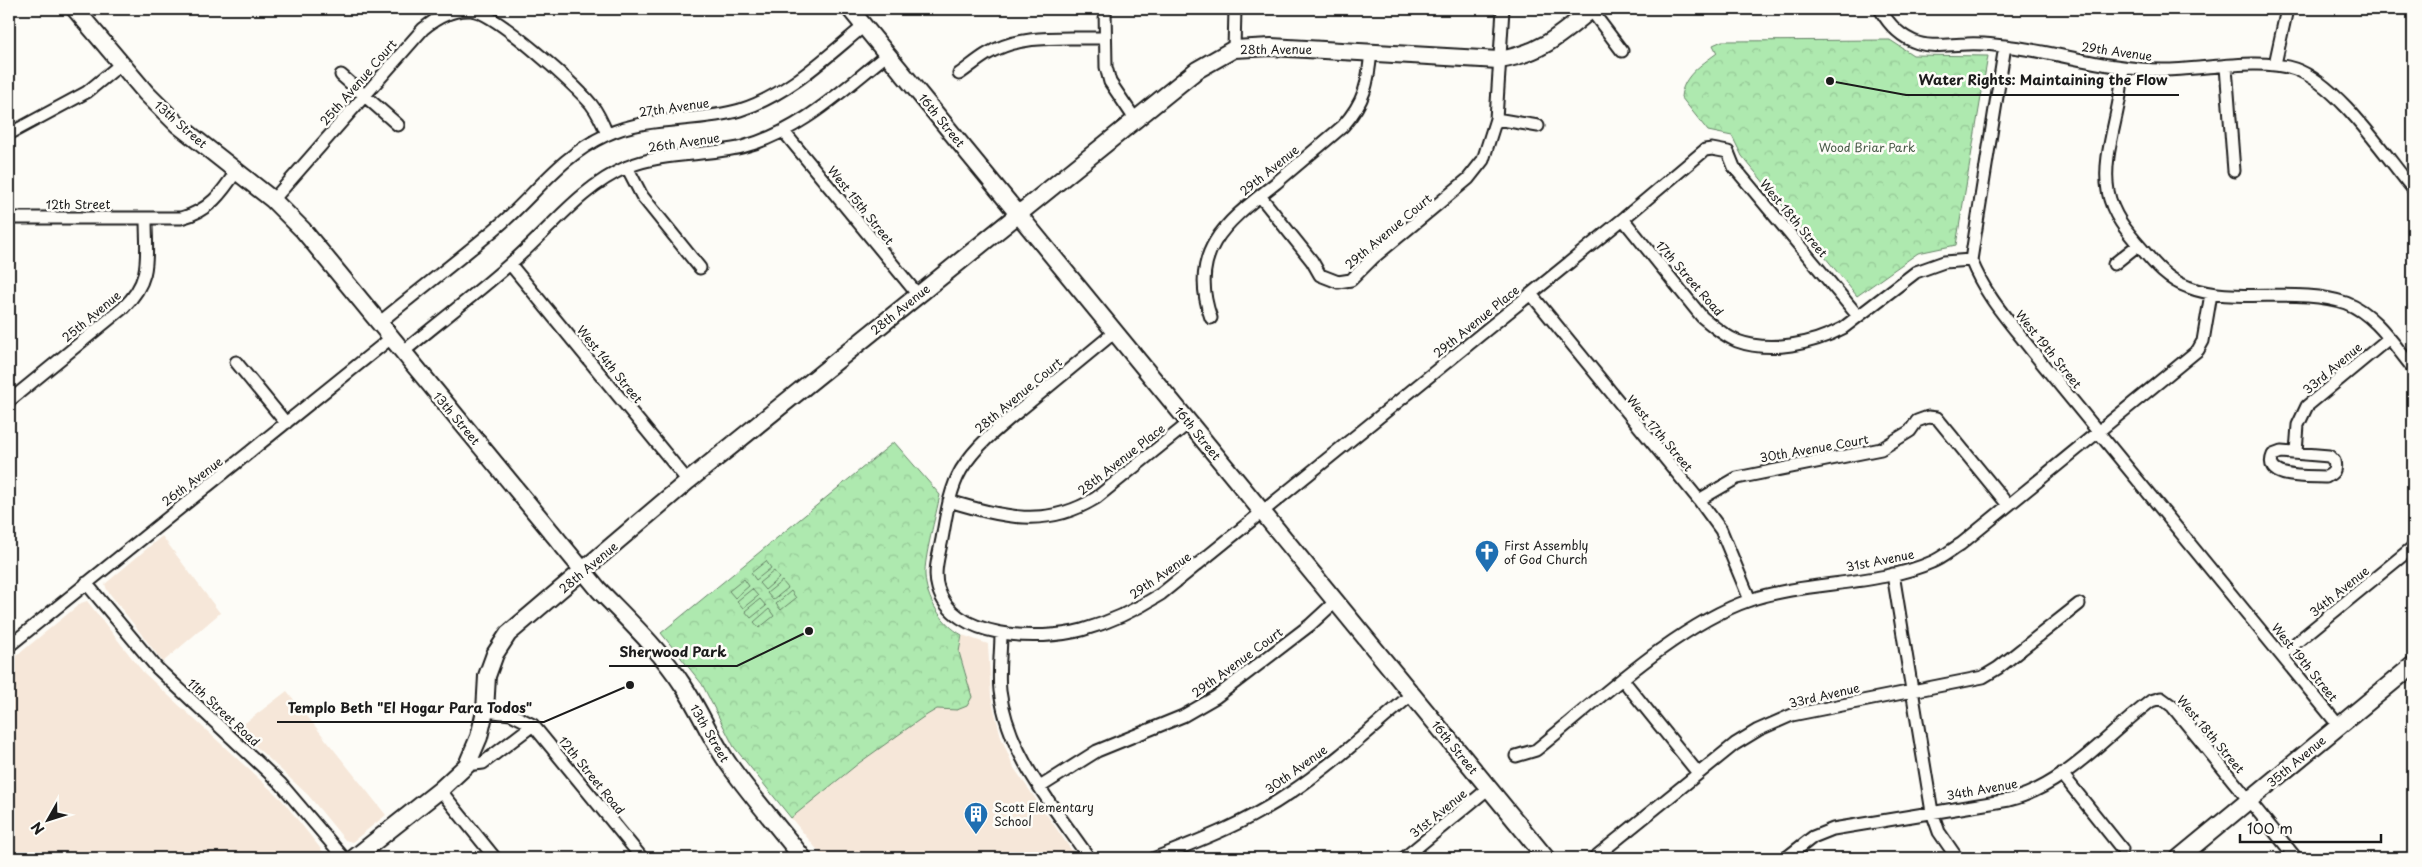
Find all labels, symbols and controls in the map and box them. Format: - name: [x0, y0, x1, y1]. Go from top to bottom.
- street label: 25th Avenue Court: [316, 35, 401, 129]
- street label: 29th Avenue: [2080, 37, 2154, 65]
- street label: 28th Avenue: [1240, 40, 1312, 58]
- callout: Water Rights: Maintaining the Flow: [1906, 66, 2179, 95]
- text: Water Rights: Maintaining the Flow: [1918, 69, 2168, 90]
- street label: 16th Street: [915, 89, 969, 151]
- street label: 27th Avenue: [638, 93, 711, 121]
- street label: 13th Street: [151, 96, 211, 152]
- street label: 26th Avenue: [647, 128, 721, 156]
- park label: Wood Briar Park: [1819, 138, 1915, 156]
- street label: 29th Avenue: [1236, 140, 1303, 199]
- street label: West 15th Street: [824, 162, 899, 248]
- street label: West 18th Street: [1756, 175, 1832, 261]
- street label: 29th Avenue Court: [1341, 189, 1435, 273]
- street label: 12th Street: [46, 195, 110, 213]
- street label: 17th Street Road: [1652, 236, 1728, 320]
- street label: 28th Avenue: [866, 279, 934, 339]
- street label: 29th Avenue Place: [1429, 281, 1523, 361]
- street label: 25th Avenue: [58, 286, 125, 346]
- street label: West 19th Street: [2012, 306, 2086, 392]
- street label: West 14th Street: [573, 321, 647, 407]
- street label: 33rd Avenue: [2299, 338, 2366, 398]
- street label: 28th Avenue Court: [970, 353, 1066, 437]
- street label: 13th Street: [429, 387, 485, 449]
- street label: West 17th Street: [1623, 391, 1697, 475]
- street label: 16th Street: [1171, 402, 1225, 464]
- street label: 28th Avenue Place: [1074, 419, 1168, 499]
- street label: 30th Avenue Court: [1758, 430, 1870, 466]
- street label: 26th Avenue: [158, 452, 226, 510]
- place label: First Assembly of God Church: [1504, 536, 1589, 568]
- street label: 28th Avenue: [555, 537, 622, 597]
- church icon: First Assembly of God Church: [1474, 539, 1500, 573]
- street label: 31st Avenue: [1844, 544, 1916, 575]
- street label: 29th Avenue: [1126, 547, 1195, 603]
- street label: 34th Avenue: [2306, 561, 2373, 621]
- street label: West 19th Street: [2268, 619, 2342, 705]
- street label: 29th Avenue Court: [1188, 623, 1286, 701]
- callout: Sherwood Park: [609, 637, 737, 666]
- text: Sherwood Park: [619, 641, 727, 662]
- street label: 11th Street Road: [184, 674, 264, 750]
- street label: 33rd Avenue: [1787, 678, 1862, 712]
- street label: West 18th Street: [2173, 691, 2249, 777]
- callout: Templo Beth "El Hogar Para Todos": [277, 693, 544, 722]
- text: Templo Beth "El Hogar Para Todos": [288, 697, 532, 718]
- street label: 13th Street: [686, 700, 734, 766]
- street label: 16th Street: [1428, 716, 1482, 778]
- street label: 35th Avenue: [2263, 731, 2330, 791]
- street label: 12th Street Road: [555, 732, 629, 818]
- street label: 30th Avenue: [1261, 740, 1331, 798]
- street label: 34th Avenue: [1945, 774, 2019, 804]
- street label: 31st Avenue: [1406, 784, 1471, 842]
- north arrow: [22, 794, 72, 844]
- place label: Scott Elementary School: [994, 798, 1094, 830]
- building icon: Scott Elementary School: [963, 801, 989, 835]
- scale bar: [2240, 812, 2381, 844]
- text: 100 m: [2247, 816, 2293, 839]
- text: N: [26, 818, 49, 839]

